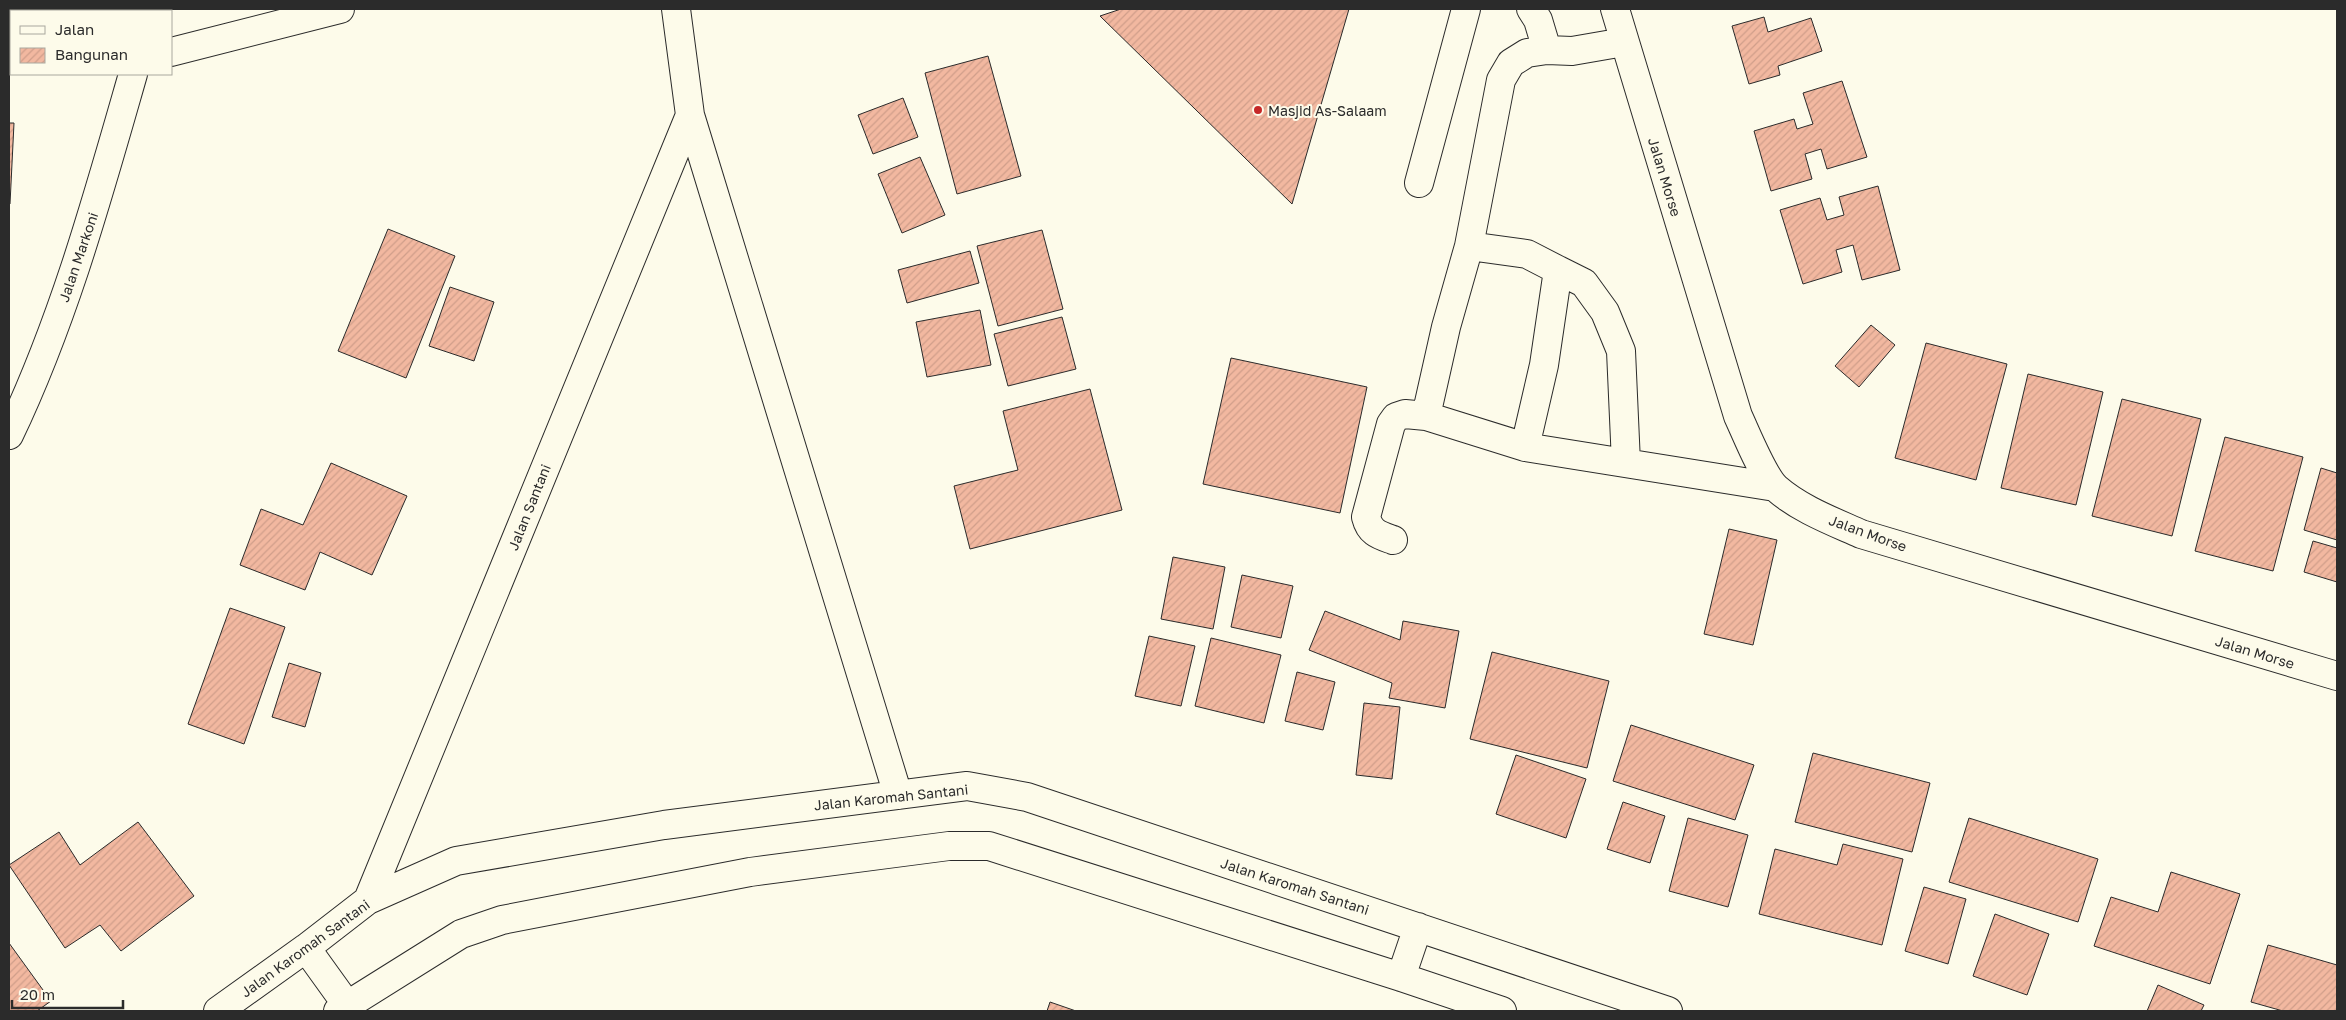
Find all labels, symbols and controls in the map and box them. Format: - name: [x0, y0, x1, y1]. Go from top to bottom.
- legend: [10, 10, 172, 75]
- text: Jalan: [55, 20, 94, 38]
- text: Bangunan: [55, 45, 128, 63]
- place label: Masjid As-Salaam: [1268, 102, 1387, 119]
- marker: Masjid As-Salaam: [1252, 104, 1264, 116]
- street label: Jalan Morse: [1645, 135, 1685, 219]
- street label: Jalan Markoni: [55, 210, 101, 304]
- street label: Jalan Santani: [504, 461, 554, 553]
- street label: Jalan Morse: [1827, 511, 1909, 555]
- street label: Jalan Morse: [2213, 632, 2297, 672]
- street label: Jalan Karomah Santani: [813, 780, 969, 814]
- street label: Jalan Karomah Santani: [1219, 854, 1371, 918]
- street label: Jalan Karomah Santani: [237, 896, 373, 1000]
- scale bar: [12, 978, 124, 1010]
- text: 20 m: [20, 985, 55, 1003]

